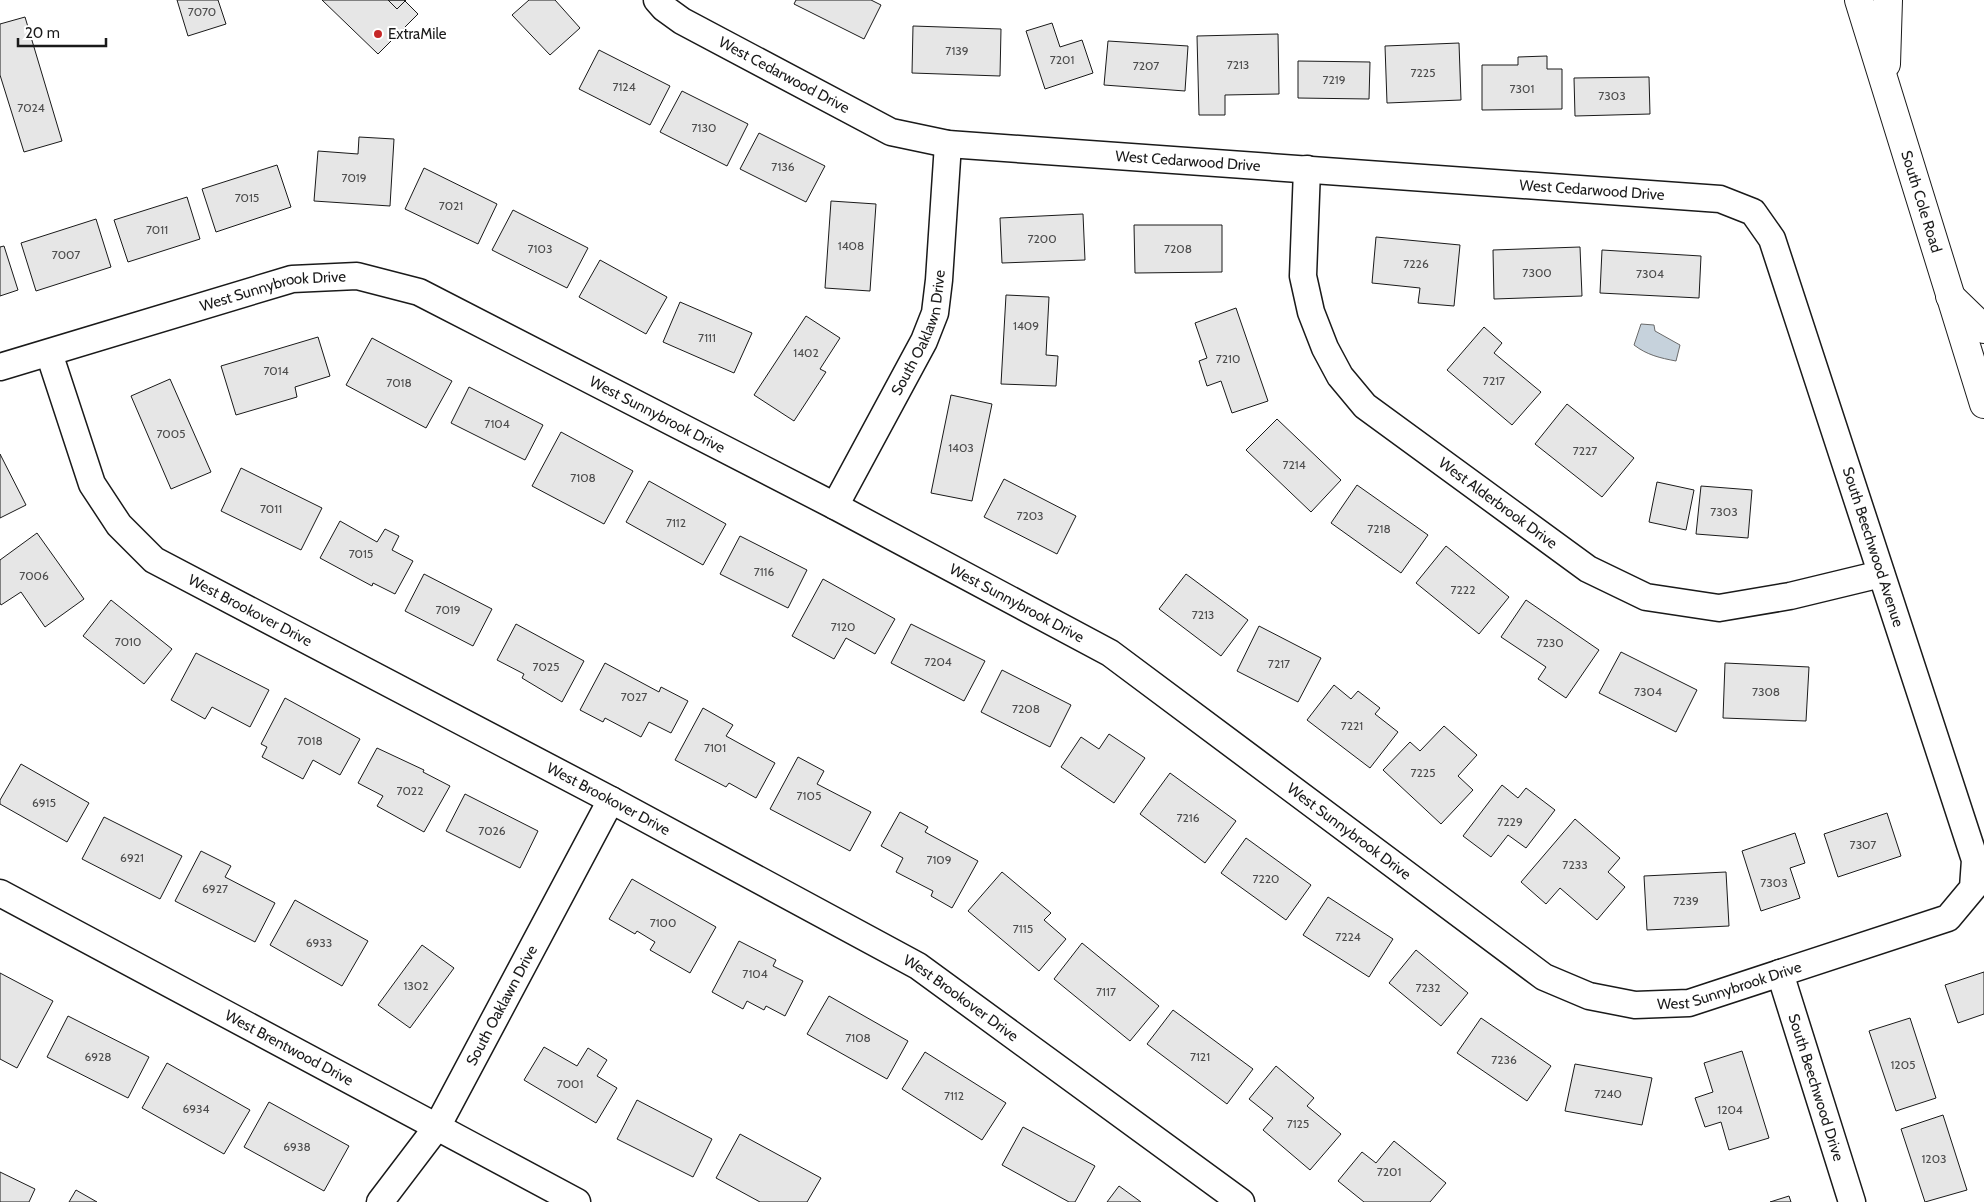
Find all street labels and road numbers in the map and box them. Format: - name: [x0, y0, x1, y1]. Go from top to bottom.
- street label: West Cedarwood Drive: [716, 33, 853, 117]
- street label: West Cedarwood Drive: [1115, 147, 1262, 175]
- street label: South Cole Road: [1897, 148, 1946, 255]
- street label: West Cedarwood Drive: [1519, 176, 1666, 204]
- street label: West Sunnybrook Drive: [198, 268, 347, 315]
- street label: South Oaklawn Drive: [887, 269, 949, 398]
- street label: West Sunnybrook Drive: [587, 372, 728, 457]
- street label: West Alderbrook Drive: [1435, 454, 1561, 553]
- street label: South Beechwood Avenue: [1839, 465, 1907, 630]
- street label: West Sunnybrook Drive: [946, 560, 1087, 647]
- street label: West Brookover Drive: [185, 571, 315, 650]
- street label: West Brookover Drive: [544, 759, 674, 839]
- street label: West Sunnybrook Drive: [1284, 779, 1415, 884]
- street label: South Oaklawn Drive: [462, 942, 541, 1069]
- street label: West Brookover Drive: [900, 951, 1022, 1045]
- street label: West Sunnybrook Drive: [1657, 958, 1804, 1013]
- street label: West Brentwood Drive: [222, 1006, 357, 1090]
- street label: South Beechwood Drive: [1784, 1012, 1848, 1164]

